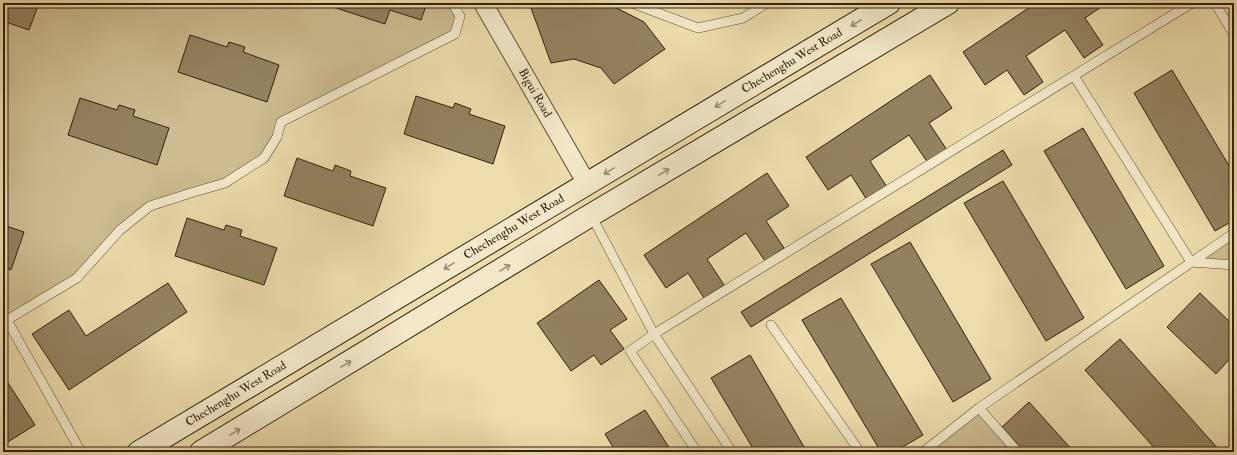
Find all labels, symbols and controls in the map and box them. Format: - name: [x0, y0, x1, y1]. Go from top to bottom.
- one-way arrow: [851, 19, 862, 27]
- street label: Chechenghu West Road: [739, 25, 845, 97]
- street label: Bigui Road: [515, 66, 555, 120]
- one-way arrow: [714, 101, 726, 109]
- one-way arrow: [604, 167, 615, 175]
- one-way arrow: [658, 168, 670, 176]
- street label: Chechenghu West Road: [461, 191, 567, 263]
- one-way arrow: [443, 263, 455, 271]
- one-way arrow: [499, 263, 511, 271]
- street label: Chechenghu West Road: [183, 358, 289, 430]
- one-way arrow: [340, 360, 351, 368]
- one-way arrow: [229, 427, 241, 435]

